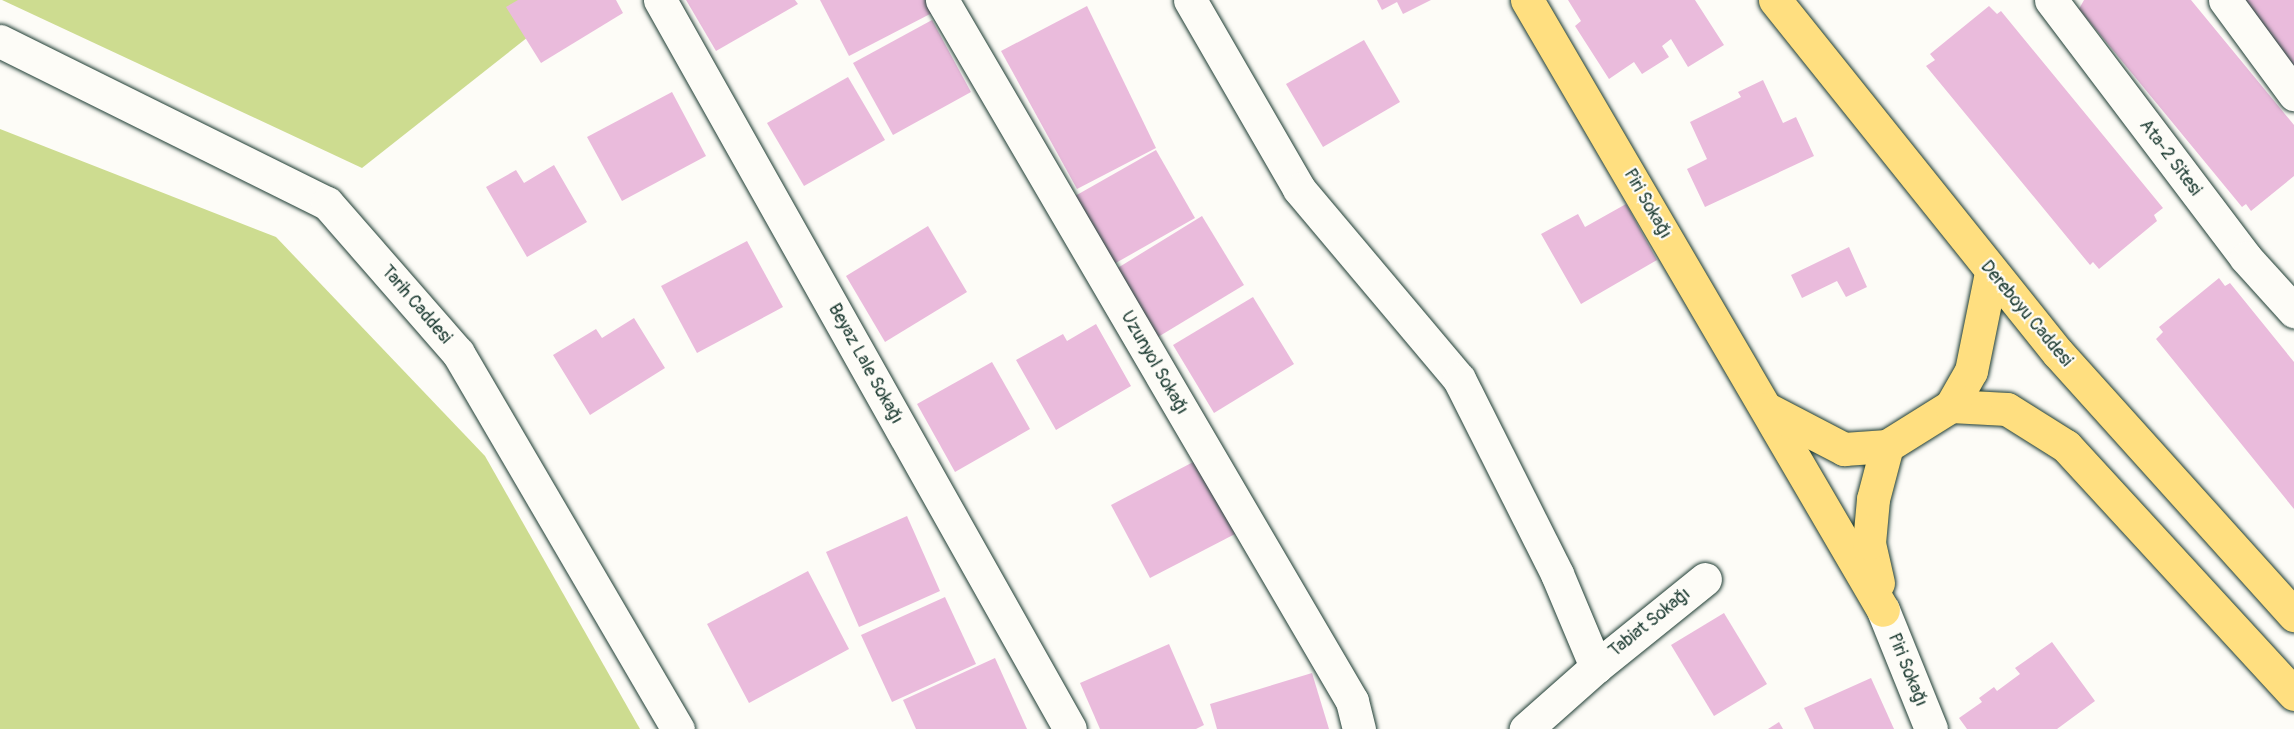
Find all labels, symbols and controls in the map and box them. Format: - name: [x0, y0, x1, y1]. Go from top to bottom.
- street label: Ata-2 Sitesi: [2134, 116, 2206, 200]
- street label: Piri Sokağı: [1618, 165, 1676, 243]
- street label: Dereboyu Caddesi: [1975, 257, 2077, 371]
- street label: Tarih Caddesi: [376, 261, 456, 349]
- street label: Beyaz Lale Sokağı: [823, 300, 907, 428]
- street label: Uzunyol Sokağı: [1116, 307, 1192, 419]
- street label: Tabiat Sokağı: [1605, 584, 1695, 662]
- street label: Piri Sokağı: [1883, 630, 1931, 710]

